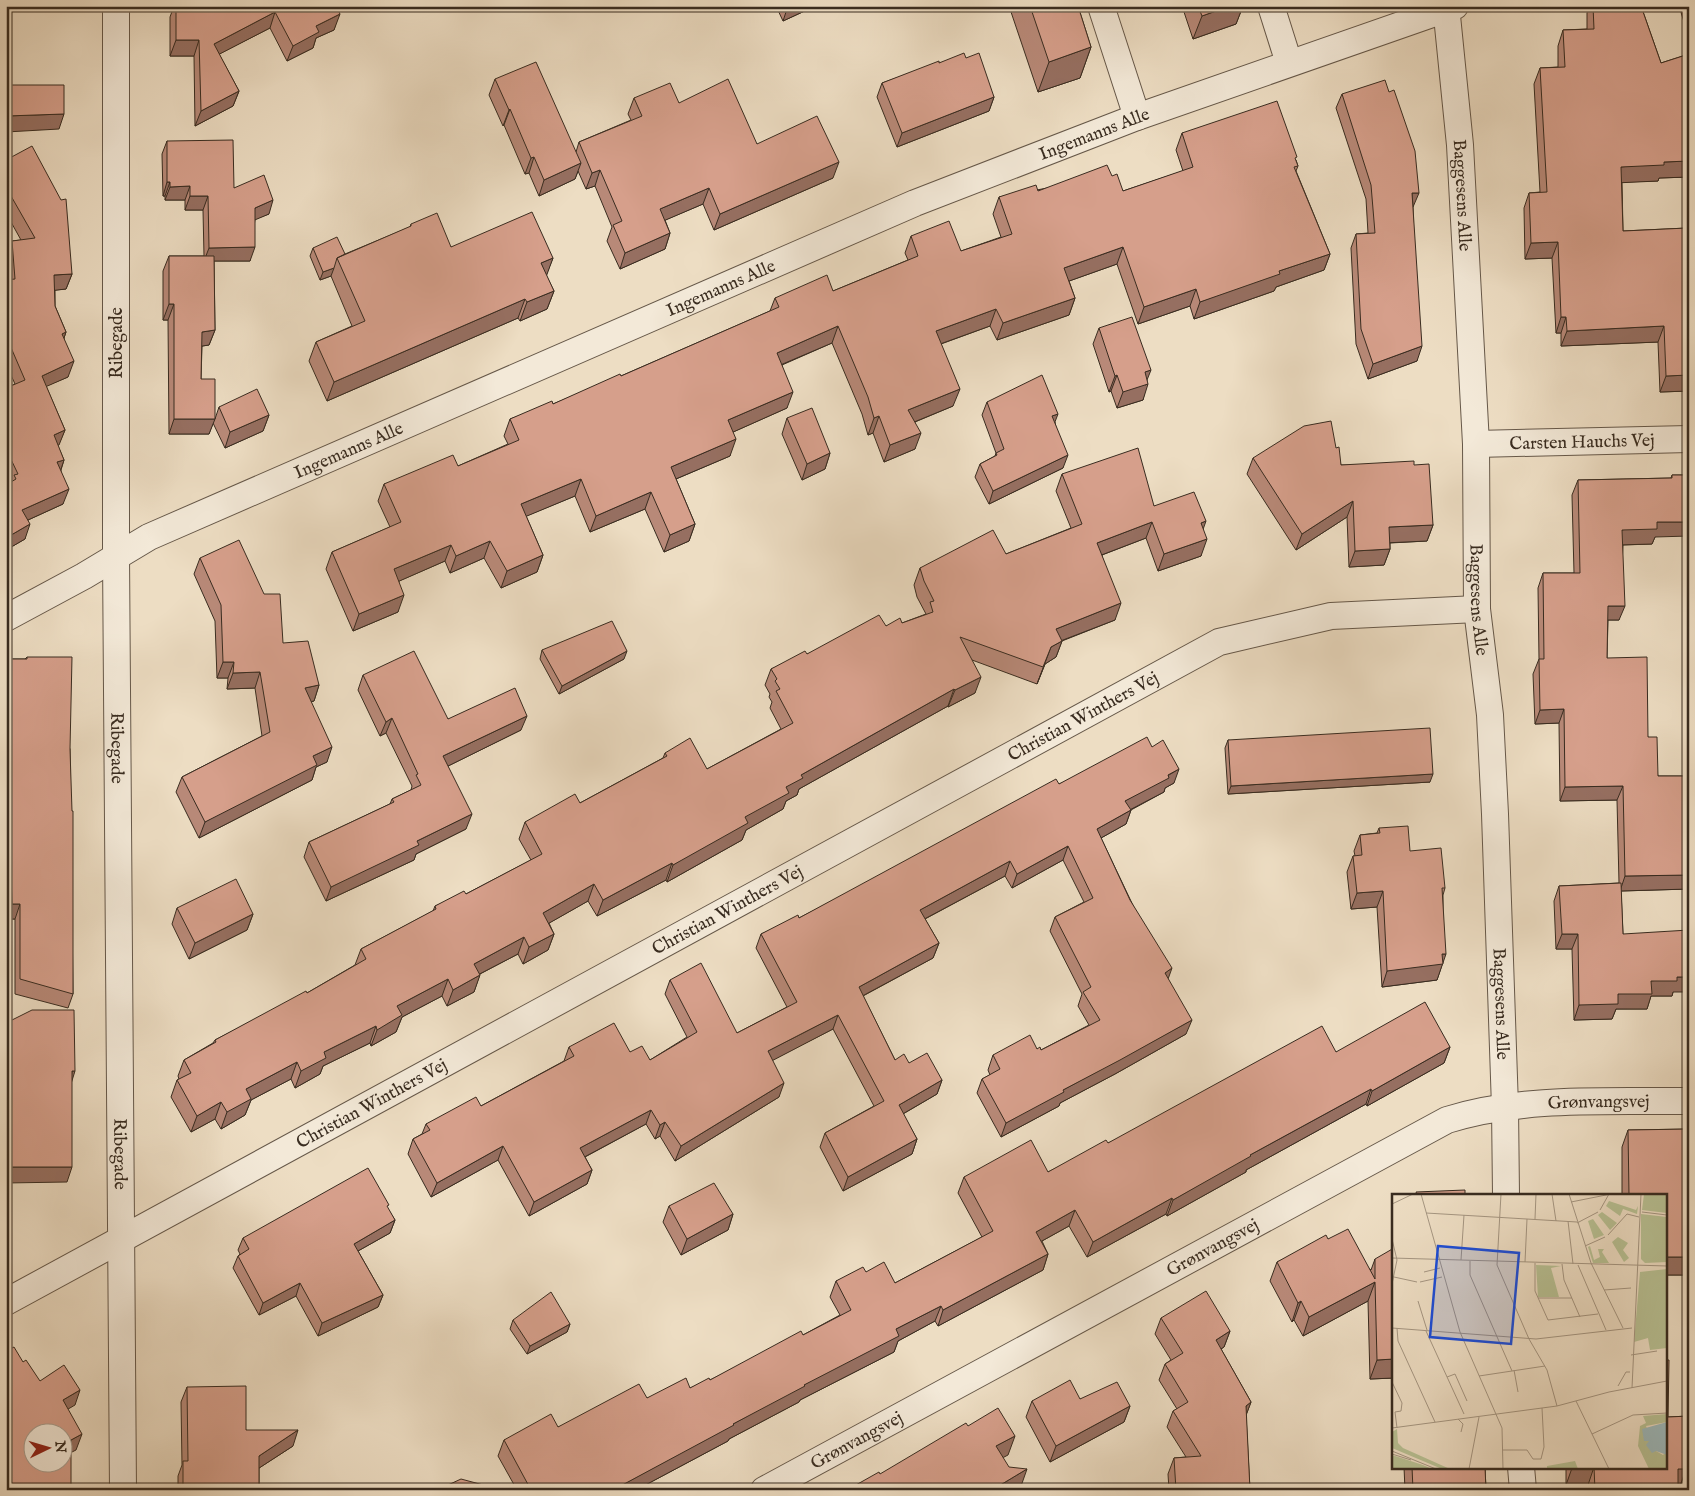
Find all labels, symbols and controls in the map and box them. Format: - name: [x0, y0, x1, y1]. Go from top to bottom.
- street label: Ingemanns Alle: [1036, 104, 1153, 167]
- street label: Baggesens Alle: [1447, 139, 1476, 252]
- street label: Ingemanns Alle: [663, 255, 779, 323]
- street label: Ribegade: [106, 307, 129, 379]
- street label: Ingemanns Alle: [291, 418, 407, 485]
- street label: Carsten Hauchs Vej: [1509, 430, 1655, 456]
- street label: Baggesens Alle: [1464, 544, 1493, 657]
- street label: Christian Winthers Vej: [1004, 667, 1163, 768]
- street label: Ribegade: [104, 712, 128, 784]
- street label: Christian Winthers Vej: [648, 861, 807, 961]
- street label: Baggesens Alle: [1487, 947, 1513, 1060]
- street label: Christian Winthers Vej: [293, 1054, 452, 1155]
- street label: Grønvangsvej: [1547, 1091, 1650, 1116]
- street label: Ribegade: [107, 1118, 131, 1190]
- inset map: [1392, 1194, 1668, 1468]
- street label: Grønvangsvej: [1163, 1214, 1263, 1283]
- street label: Grønvangsvej: [807, 1407, 907, 1476]
- north arrow: [22, 1424, 72, 1474]
- text: N: [50, 1439, 69, 1454]

